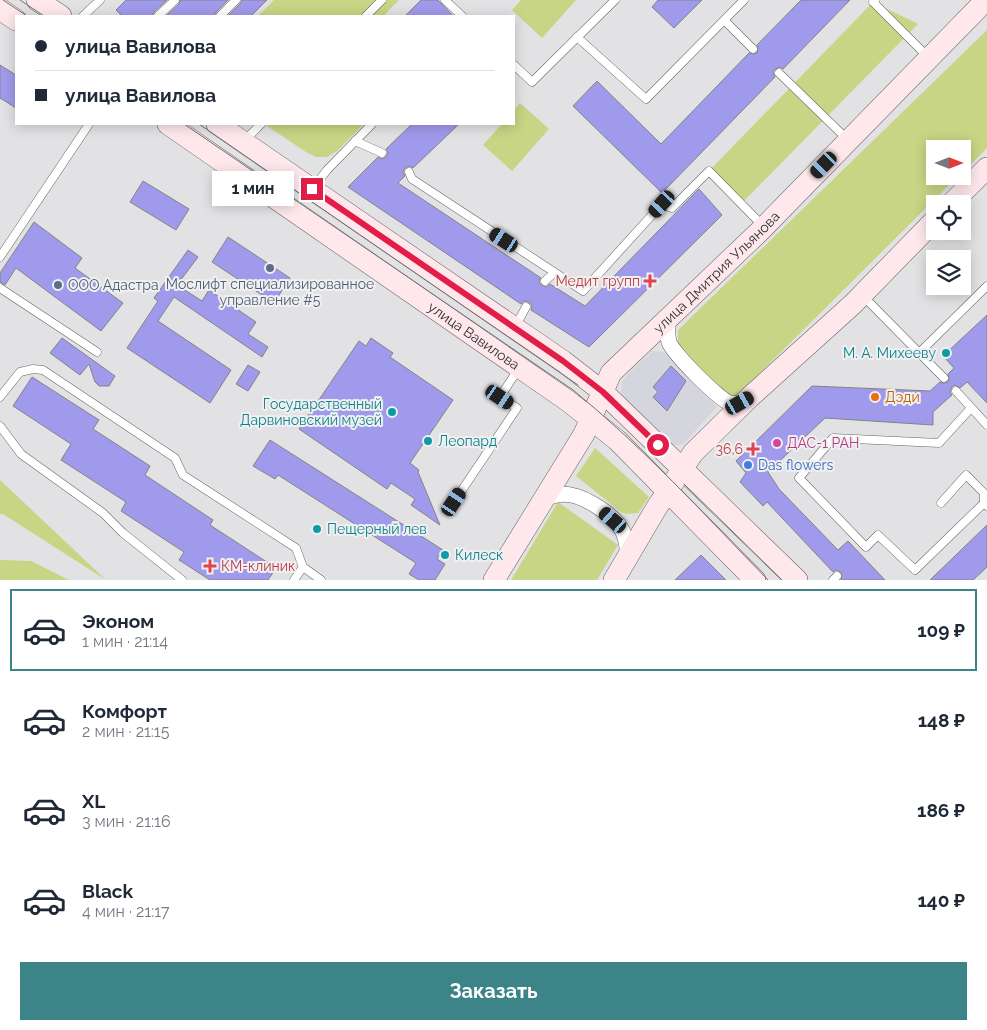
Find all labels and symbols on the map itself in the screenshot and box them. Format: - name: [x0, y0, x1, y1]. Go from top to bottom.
- north arrow: [926, 140, 971, 185]
- car: [808, 149, 839, 181]
- callout: 1 мин: [212, 172, 294, 206]
- route end: [301, 178, 323, 200]
- car: [646, 188, 677, 220]
- street label: улица Дмитрия Ульянова: [650, 208, 783, 336]
- car: [487, 226, 520, 254]
- marker: Мослифт специализированное управление #5: [264, 262, 276, 274]
- place label: Медит групп: [555, 273, 640, 289]
- marker: Медит групп: [644, 275, 656, 287]
- place label: Мослифт специализированное управление #5: [166, 276, 374, 308]
- place label: ООО Адастра: [68, 277, 159, 293]
- marker: ООО Адастра: [52, 279, 64, 291]
- street label: улица Вавилова: [425, 299, 523, 373]
- place label: М. А. Михееву: [843, 345, 936, 361]
- marker: М. А. Михееву: [940, 347, 952, 359]
- car: [483, 382, 516, 412]
- car: [723, 389, 756, 417]
- place label: Дэди: [885, 389, 920, 405]
- marker: Дэди: [869, 391, 881, 403]
- place label: Государственный Дарвиновский музей: [240, 396, 382, 428]
- marker: Государственный Дарвиновский музей: [386, 406, 398, 418]
- place label: Леопард: [438, 433, 497, 449]
- route start: [647, 434, 669, 456]
- marker: Леопард: [422, 435, 434, 447]
- place label: ДАС-1 РАН: [787, 435, 859, 451]
- marker: ДАС-1 РАН: [771, 437, 783, 449]
- place label: 36,6: [715, 441, 743, 457]
- marker: 36,6: [747, 443, 759, 455]
- place label: Das flowers: [758, 457, 833, 473]
- marker: Das flowers: [742, 459, 754, 471]
- car: [439, 485, 468, 519]
- car: [596, 504, 629, 536]
- place label: Пещерный лев: [327, 521, 427, 537]
- marker: Пещерный лев: [311, 523, 323, 535]
- place label: Килеск: [455, 547, 503, 563]
- marker: Килеск: [439, 549, 451, 561]
- place label: КМ-клиник: [221, 558, 295, 574]
- marker: КМ-клиник: [203, 559, 217, 573]

